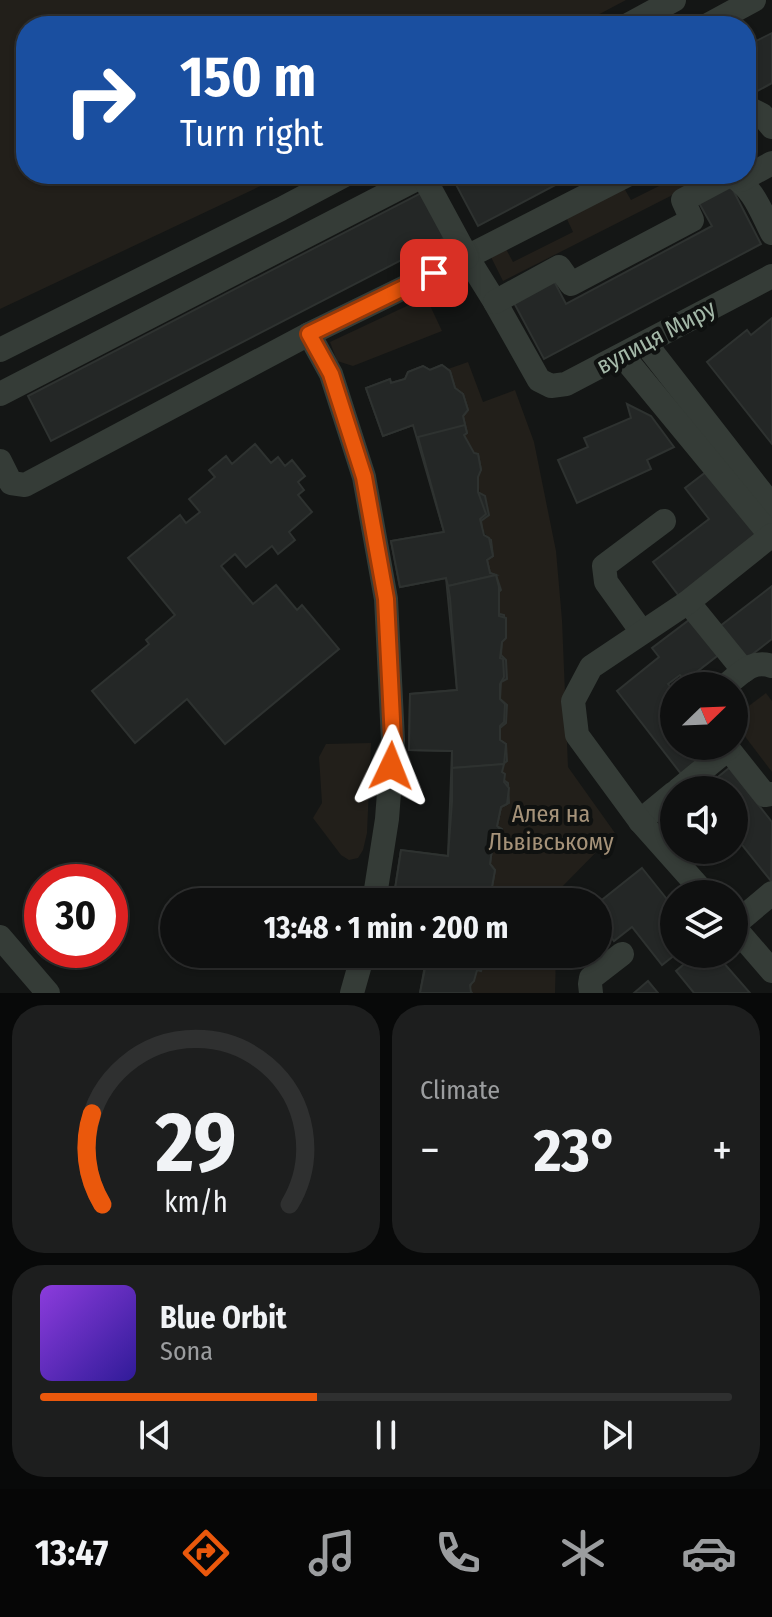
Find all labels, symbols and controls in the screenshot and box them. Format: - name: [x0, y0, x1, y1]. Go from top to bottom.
- text: 150 m: [180, 44, 316, 111]
- icon: right: [48, 48, 152, 152]
- text: Turn right: [180, 112, 323, 156]
- pin: [400, 239, 468, 307]
- icon: arrive: [412, 251, 456, 295]
- street label: вулиця Миру: [592, 294, 721, 380]
- north arrow: [660, 672, 748, 760]
- map controls: [660, 672, 748, 968]
- position arrow: [349, 724, 433, 808]
- button: sound: [660, 776, 748, 864]
- park label: Алея на Львівському: [488, 800, 614, 856]
- speed limit sign: 30: [24, 864, 128, 968]
- button: layers: [660, 880, 748, 968]
- text: 13:48 · 1 min · 200 m: [264, 910, 508, 946]
- text: Climate: [420, 1075, 500, 1106]
- text: 29: [154, 1093, 237, 1193]
- text: 23°: [534, 1115, 618, 1187]
- text: −: [420, 1124, 440, 1177]
- text: +: [712, 1124, 732, 1177]
- text: km/h: [164, 1185, 228, 1220]
- text: Blue Orbit: [160, 1300, 286, 1336]
- text: Sona: [160, 1336, 213, 1367]
- icon: previous: [133, 1413, 177, 1457]
- icon: pause: [364, 1413, 408, 1457]
- icon: next: [595, 1413, 639, 1457]
- icon: directions: [178, 1525, 234, 1581]
- icon: music: [304, 1525, 360, 1581]
- icon: phone: [430, 1525, 486, 1581]
- icon: climate: [555, 1525, 611, 1581]
- icon: car: [681, 1525, 737, 1581]
- text: 13:47: [35, 1531, 108, 1575]

